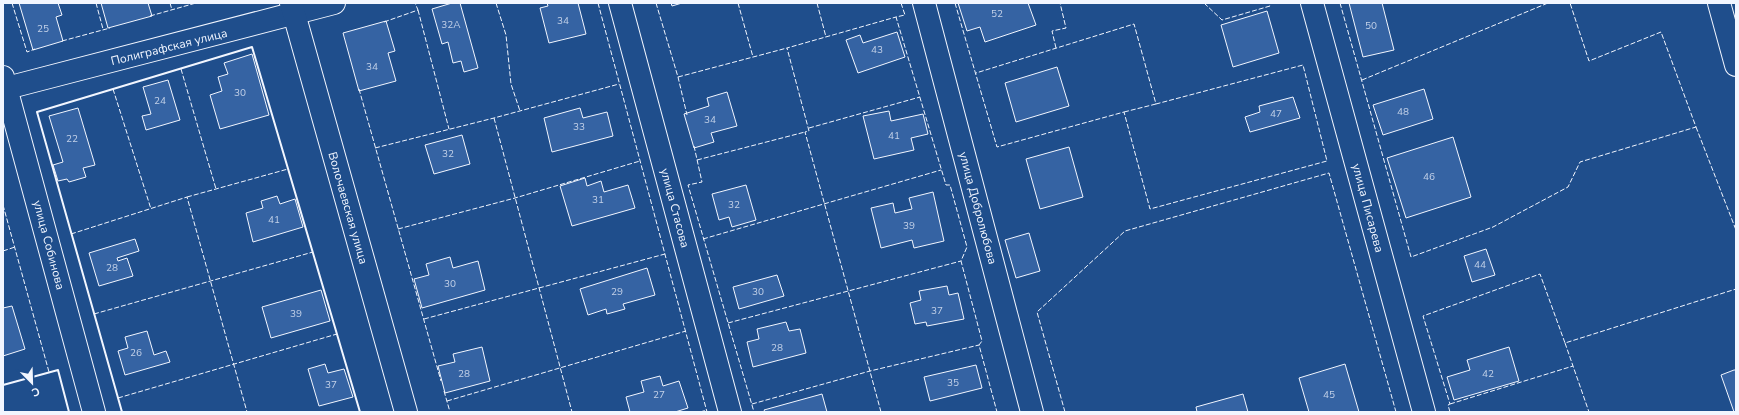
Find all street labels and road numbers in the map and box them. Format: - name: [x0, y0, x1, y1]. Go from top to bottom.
- street label: Полиграфская улица: [109, 25, 229, 69]
- street label: Волочаевская улица: [324, 150, 372, 266]
- street label: улица Добролюбова: [955, 150, 1001, 266]
- street label: улица Писарева: [1348, 162, 1388, 254]
- street label: улица Стасова: [657, 166, 693, 250]
- street label: улица Собинова: [29, 199, 69, 291]

